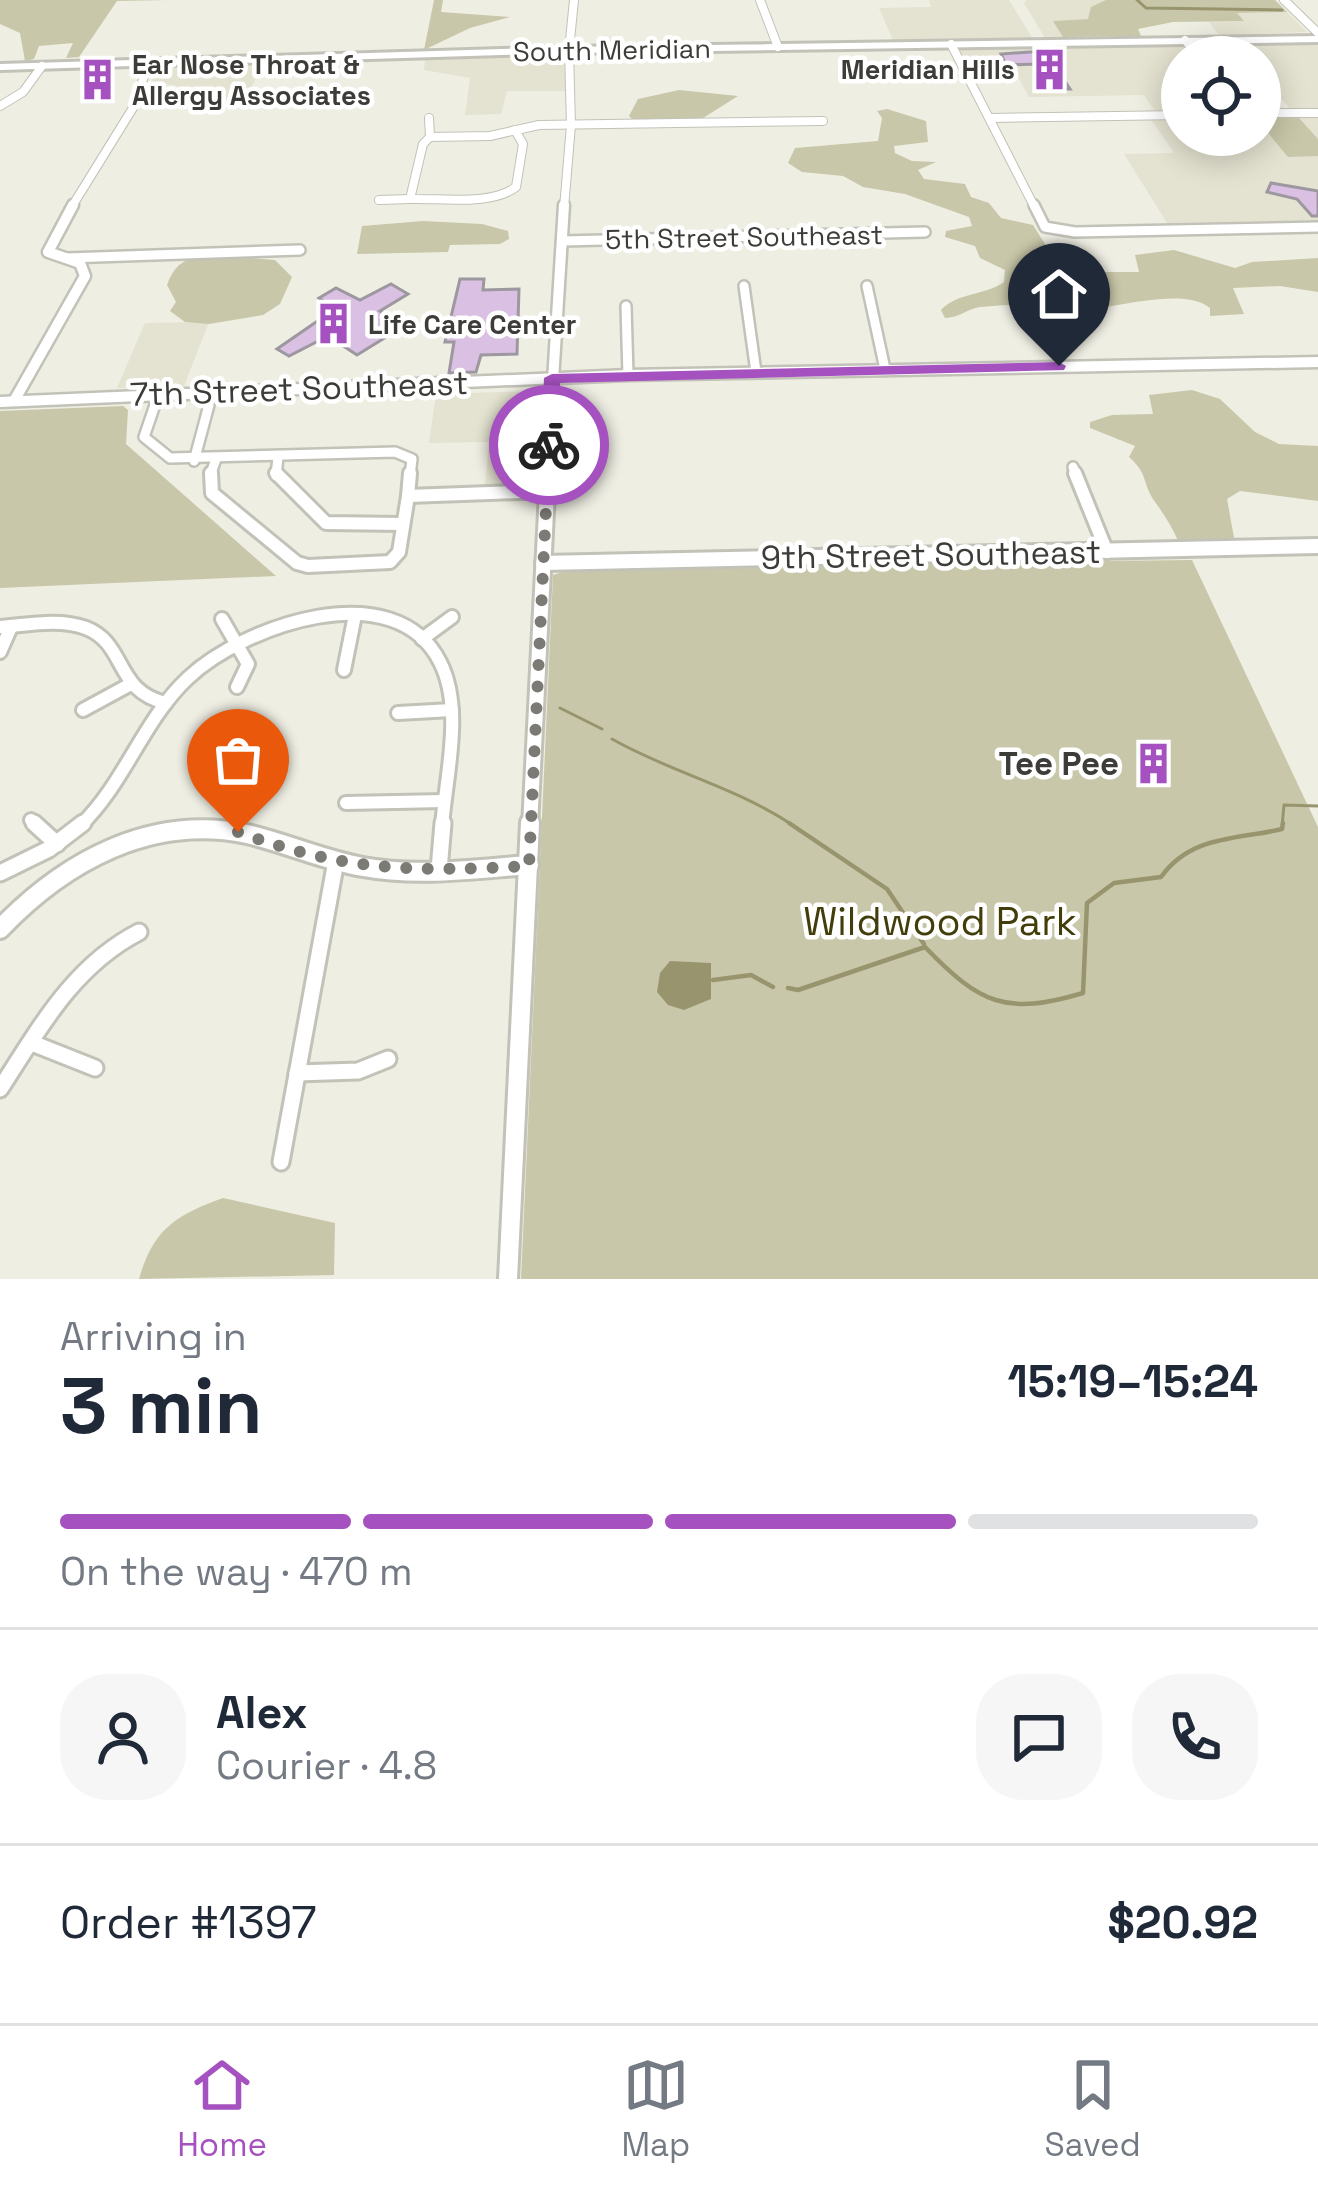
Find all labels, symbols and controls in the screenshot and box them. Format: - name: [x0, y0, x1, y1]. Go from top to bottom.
- street label: South Meridian: [513, 31, 711, 69]
- map controls: [1161, 36, 1281, 156]
- button: locate: [1161, 36, 1281, 156]
- building icon: Meridian Hills: [1026, 46, 1072, 92]
- place label: Ear Nose Throat & Allergy Associates: [132, 47, 371, 113]
- place label: Meridian Hills: [841, 52, 1015, 87]
- building icon: Ear Nose Throat & Allergy Associates: [75, 57, 121, 103]
- street label: 5th Street Southeast: [605, 217, 883, 257]
- pin: [1008, 243, 1110, 366]
- icon: home: [1026, 261, 1092, 327]
- building icon: Life Care Center: [311, 301, 357, 347]
- place label: Life Care Center: [368, 307, 577, 342]
- street label: 7th Street Southeast: [129, 362, 469, 416]
- courier: [489, 385, 609, 505]
- icon: bike: [516, 412, 582, 478]
- street label: 9th Street Southeast: [761, 531, 1101, 579]
- pin: [187, 709, 289, 832]
- icon: bag: [205, 727, 271, 793]
- building icon: Tee Pee: [1130, 741, 1176, 787]
- place label: Tee Pee: [999, 743, 1119, 785]
- park label: Wildwood Park: [803, 897, 1077, 946]
- text: Arriving in: [60, 1312, 247, 1361]
- text: 15:19–15:24: [1007, 1353, 1258, 1410]
- text: 3 min: [60, 1356, 263, 1456]
- text: On the way · 470 m: [60, 1547, 412, 1596]
- button: person: [60, 1674, 186, 1800]
- button: chat: [976, 1674, 1102, 1800]
- button: phone: [1132, 1674, 1258, 1800]
- text: Alex: [216, 1684, 308, 1741]
- text: Courier · 4.8: [216, 1741, 437, 1790]
- text: Order #1397: [60, 1894, 317, 1951]
- text: $20.92: [1108, 1894, 1258, 1951]
- tab: Home: [177, 2052, 267, 2166]
- tab: Map: [621, 2052, 690, 2166]
- tab: Saved: [1045, 2052, 1141, 2166]

